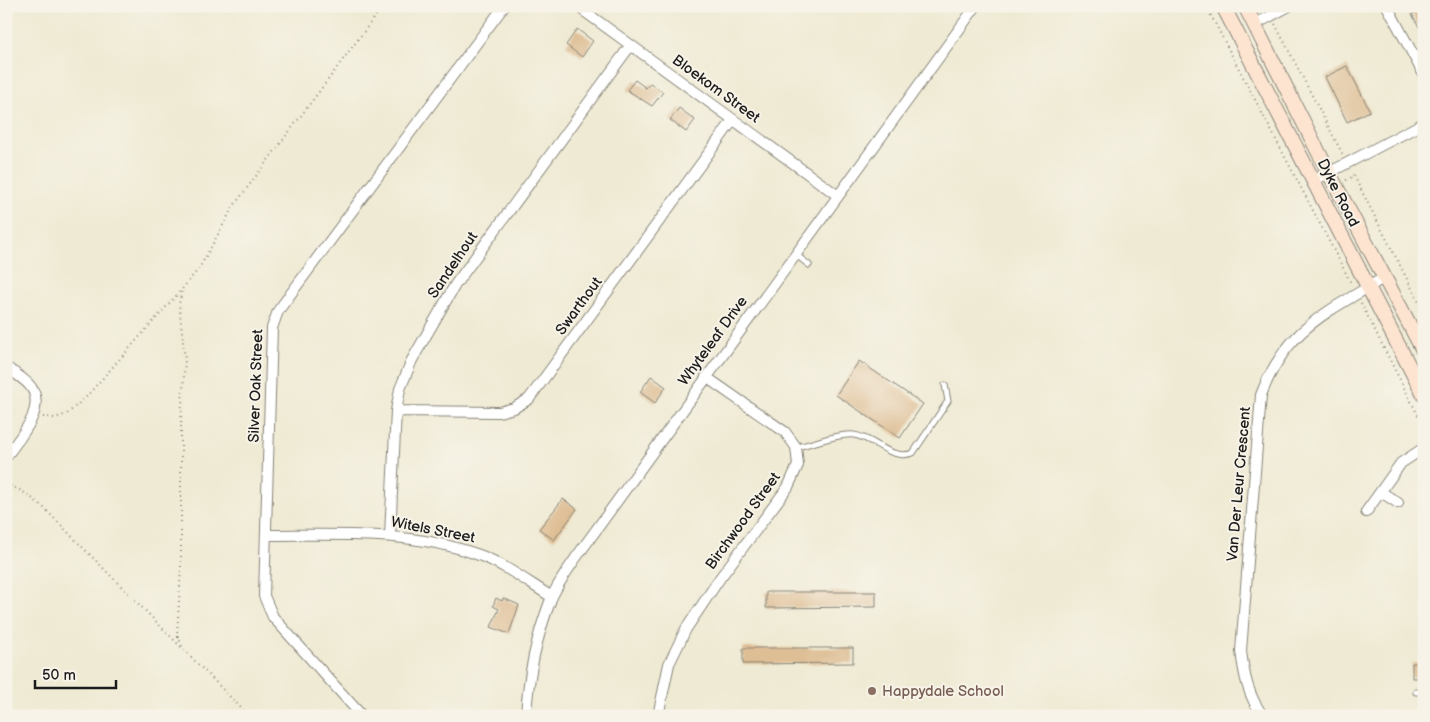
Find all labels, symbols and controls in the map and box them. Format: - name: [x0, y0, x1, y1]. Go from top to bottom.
- street label: Bloekom Street: [668, 51, 764, 127]
- street label: Dyke Road: [1313, 156, 1363, 230]
- street label: Sandelhout: [424, 228, 482, 302]
- street label: Swarthout: [552, 273, 607, 339]
- street label: Whyteleaf Drive: [674, 293, 752, 389]
- street label: Silver Oak Street: [245, 329, 267, 443]
- street label: Van Der Leur Crescent: [1223, 406, 1255, 562]
- street label: Birchwood Street: [701, 468, 785, 573]
- street label: Witels Street: [389, 513, 477, 548]
- scale bar: [35, 657, 116, 689]
- text: 50 m: [42, 666, 76, 685]
- place label: Happydale School: [882, 682, 1004, 701]
- marker: Happydale School: [866, 685, 878, 697]

